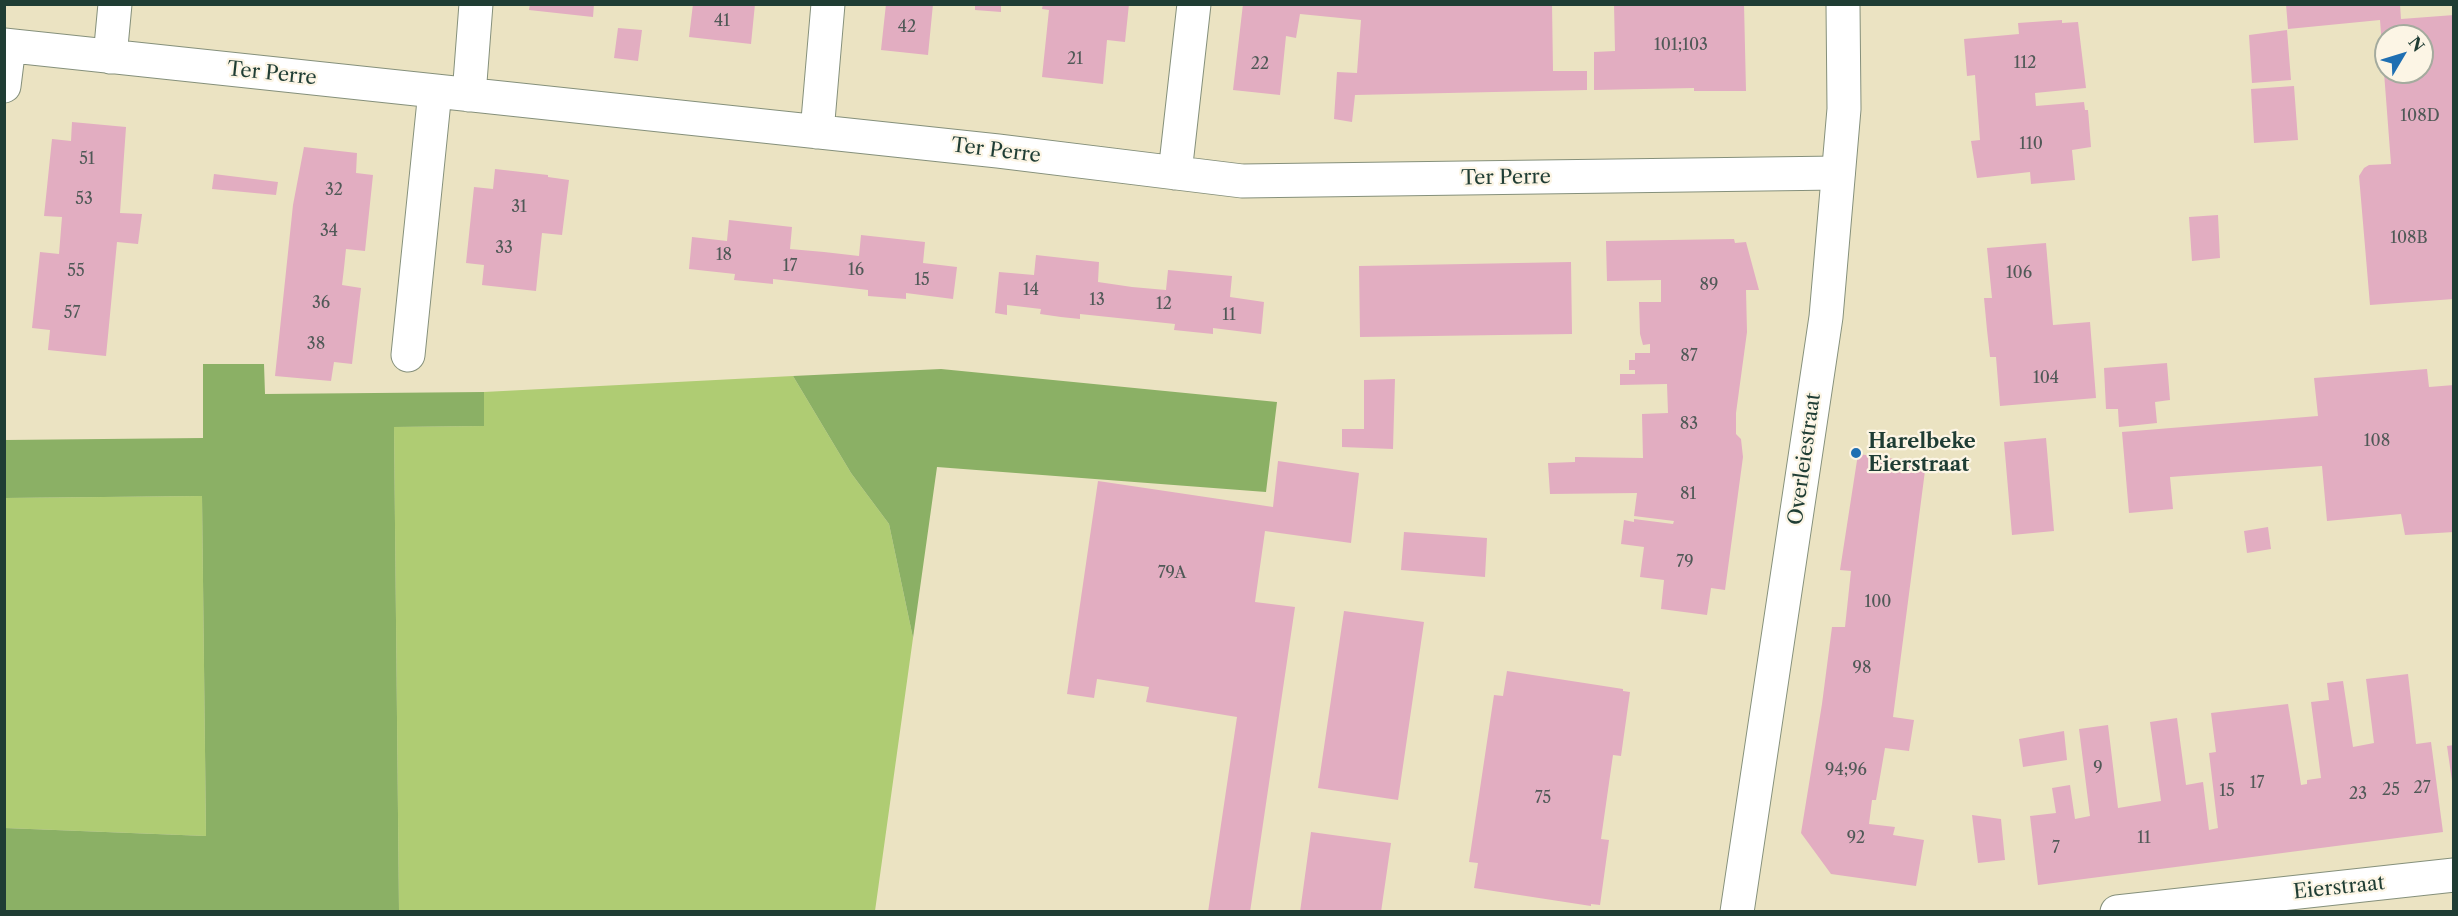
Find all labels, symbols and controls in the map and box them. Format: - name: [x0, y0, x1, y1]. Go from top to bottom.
- house number: 41: [714, 11, 730, 31]
- house number: 42: [898, 17, 916, 37]
- north arrow: [2374, 24, 2434, 84]
- text: N: [2404, 33, 2429, 56]
- house number: 101;103: [1654, 35, 1708, 55]
- house number: 21: [1067, 49, 1083, 69]
- house number: 112: [2014, 53, 2036, 73]
- house number: 22: [1251, 54, 1269, 74]
- street label: Ter Perre: [226, 57, 318, 91]
- house number: 108D: [2400, 106, 2440, 126]
- street label: Ter Perre: [950, 134, 1042, 168]
- house number: 110: [2019, 134, 2043, 154]
- house number: 51: [79, 149, 95, 169]
- street label: Ter Perre: [1461, 165, 1551, 191]
- house number: 32: [325, 180, 343, 200]
- house number: 53: [75, 189, 93, 209]
- house number: 31: [511, 197, 527, 217]
- house number: 34: [320, 221, 338, 241]
- house number: 108B: [2390, 228, 2428, 248]
- house number: 33: [495, 238, 513, 258]
- house number: 18: [716, 245, 732, 265]
- house number: 17: [783, 256, 797, 276]
- house number: 16: [848, 260, 864, 280]
- house number: 55: [67, 261, 85, 281]
- house number: 106: [2006, 263, 2032, 283]
- house number: 15: [914, 270, 930, 290]
- house number: 89: [1700, 275, 1718, 295]
- house number: 14: [1023, 280, 1039, 300]
- house number: 13: [1089, 290, 1105, 310]
- house number: 36: [312, 293, 330, 313]
- house number: 12: [1156, 294, 1172, 314]
- house number: 57: [64, 303, 80, 323]
- house number: 11: [1222, 305, 1236, 325]
- house number: 38: [307, 334, 325, 354]
- house number: 87: [1680, 346, 1698, 366]
- house number: 104: [2033, 368, 2059, 388]
- street label: Overleiestraat: [1784, 391, 1826, 527]
- house number: 83: [1680, 414, 1698, 434]
- place label: Harelbeke Eierstraat: [1868, 430, 1976, 477]
- house number: 108: [2364, 431, 2390, 451]
- marker: Harelbeke Eierstraat: [1849, 446, 1863, 460]
- house number: 81: [1680, 484, 1696, 504]
- house number: 79: [1676, 552, 1694, 572]
- house number: 79A: [1158, 563, 1186, 583]
- house number: 100: [1864, 592, 1892, 612]
- house number: 98: [1853, 658, 1871, 678]
- house number: 9: [2093, 758, 2103, 778]
- house number: 94;96: [1825, 760, 1867, 780]
- house number: 17: [2250, 773, 2264, 793]
- house number: 27: [2413, 778, 2431, 798]
- house number: 25: [2382, 780, 2400, 800]
- house number: 15: [2219, 781, 2235, 801]
- house number: 23: [2349, 784, 2367, 804]
- house number: 75: [1535, 788, 1551, 808]
- house number: 92: [1847, 828, 1865, 848]
- house number: 11: [2137, 828, 2151, 848]
- house number: 7: [2052, 838, 2060, 858]
- street label: Eierstraat: [2292, 871, 2386, 905]

